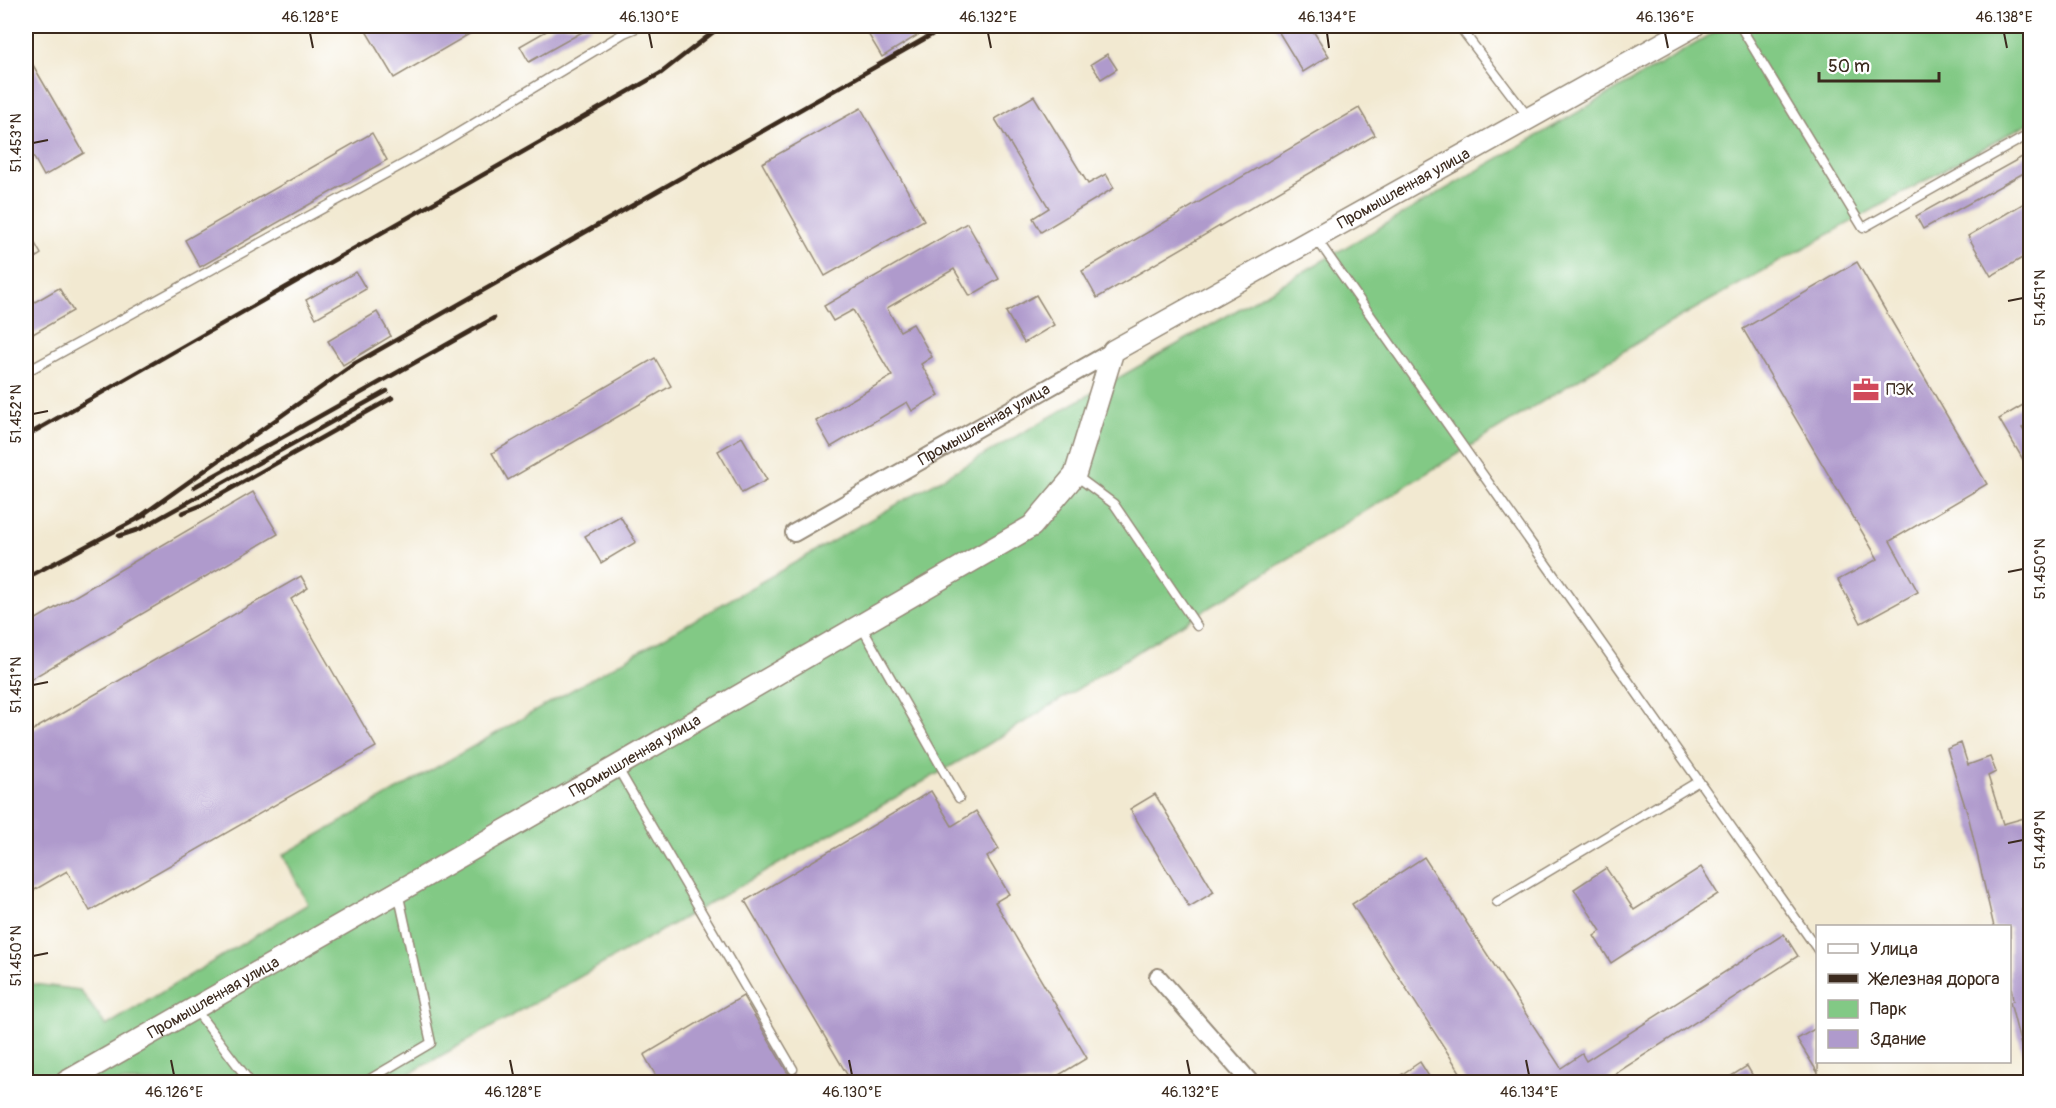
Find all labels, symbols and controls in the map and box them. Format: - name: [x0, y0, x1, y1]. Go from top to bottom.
- text: 46.128°E: [282, 8, 339, 27]
- text: 46.130°E: [619, 8, 679, 27]
- text: 46.132°E: [959, 8, 1017, 27]
- text: 46.134°E: [1298, 8, 1356, 27]
- text: 46.136°E: [1636, 8, 1694, 27]
- text: 46.138°E: [1976, 8, 2033, 27]
- scale bar: [1819, 45, 1939, 83]
- text: 50 m: [1828, 55, 1870, 78]
- text: 51.453°N: [7, 113, 26, 173]
- street label: Промышленная улица: [1334, 143, 1473, 233]
- text: 51.451°N: [2031, 270, 2050, 326]
- office icon: ПЭК: [1851, 375, 1881, 405]
- street label: Промышленная улица: [915, 379, 1054, 470]
- place label: ПЭК: [1886, 380, 1914, 400]
- text: 51.452°N: [7, 384, 26, 444]
- text: 51.450°N: [2031, 538, 2050, 600]
- text: 51.451°N: [7, 657, 26, 713]
- street label: Промышленная улица: [566, 710, 704, 802]
- text: 51.449°N: [2031, 810, 2050, 870]
- text: 51.450°N: [7, 925, 26, 987]
- legend: [1816, 925, 2011, 1063]
- text: Улица: [1870, 938, 1918, 961]
- street label: Промышленная улица: [144, 952, 283, 1043]
- text: Железная дорога: [1867, 968, 2000, 991]
- text: Парк: [1870, 998, 1907, 1021]
- text: Здание: [1870, 1028, 1926, 1051]
- text: 46.126°E: [145, 1083, 203, 1102]
- text: 46.128°E: [485, 1083, 542, 1102]
- text: 46.130°E: [822, 1083, 882, 1102]
- text: 46.132°E: [1161, 1083, 1219, 1102]
- text: 46.134°E: [1500, 1083, 1558, 1102]

